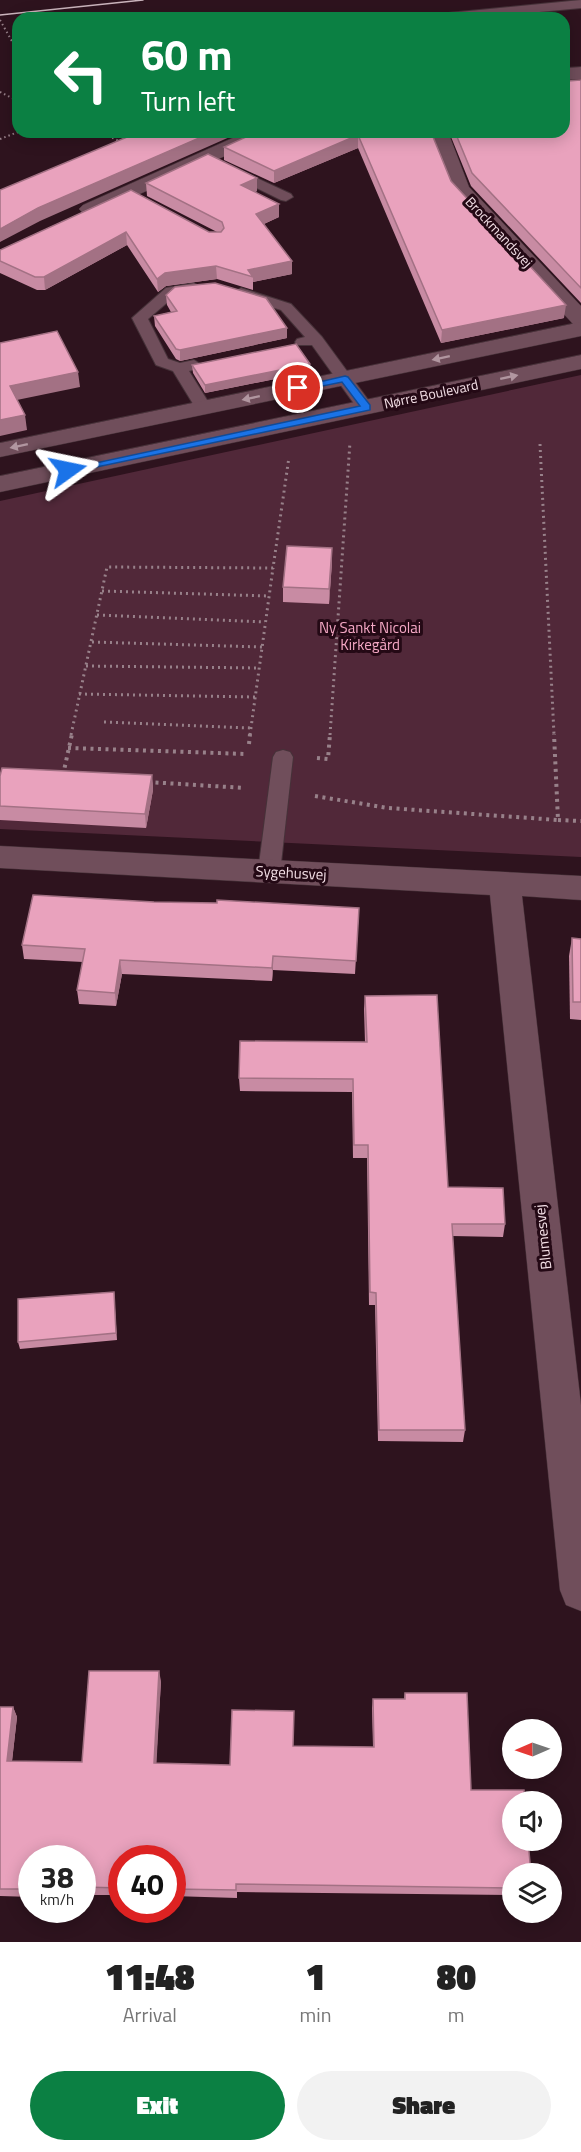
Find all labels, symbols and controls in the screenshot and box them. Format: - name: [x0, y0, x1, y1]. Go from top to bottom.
- text: 60 m: [141, 22, 233, 86]
- icon: left: [42, 36, 120, 114]
- text: Turn left: [141, 80, 235, 121]
- street label: Brockmandsvej: [461, 191, 538, 272]
- one-way arrow: [432, 354, 451, 364]
- pin: [272, 362, 323, 413]
- icon: arrive: [281, 371, 314, 404]
- one-way arrow: [500, 372, 519, 382]
- street label: Nørre Boulevard: [382, 373, 480, 414]
- one-way arrow: [241, 394, 260, 403]
- position arrow: [36, 438, 100, 502]
- one-way arrow: [9, 442, 28, 452]
- park label: Ny Sankt Nicolai Kirkegård: [319, 616, 421, 656]
- street label: Sygehusvej: [255, 859, 327, 886]
- street label: Blumesvej: [528, 1203, 557, 1271]
- north arrow: [502, 1719, 562, 1779]
- map controls: [502, 1719, 562, 1923]
- button: sound: [502, 1791, 562, 1851]
- speed limit sign: 40: [108, 1845, 186, 1923]
- text: 38: [40, 1854, 74, 1900]
- button: layers: [502, 1863, 562, 1923]
- text: km/h: [40, 1888, 74, 1911]
- text: 11:48: [105, 1949, 195, 2004]
- text: 1: [306, 1949, 325, 2004]
- text: 80: [436, 1949, 476, 2004]
- text: Arrival: [123, 1999, 177, 2030]
- text: min: [300, 1999, 331, 2030]
- text: m: [448, 1999, 465, 2030]
- button: Exit: [30, 2071, 285, 2140]
- button: Share: [297, 2071, 551, 2140]

